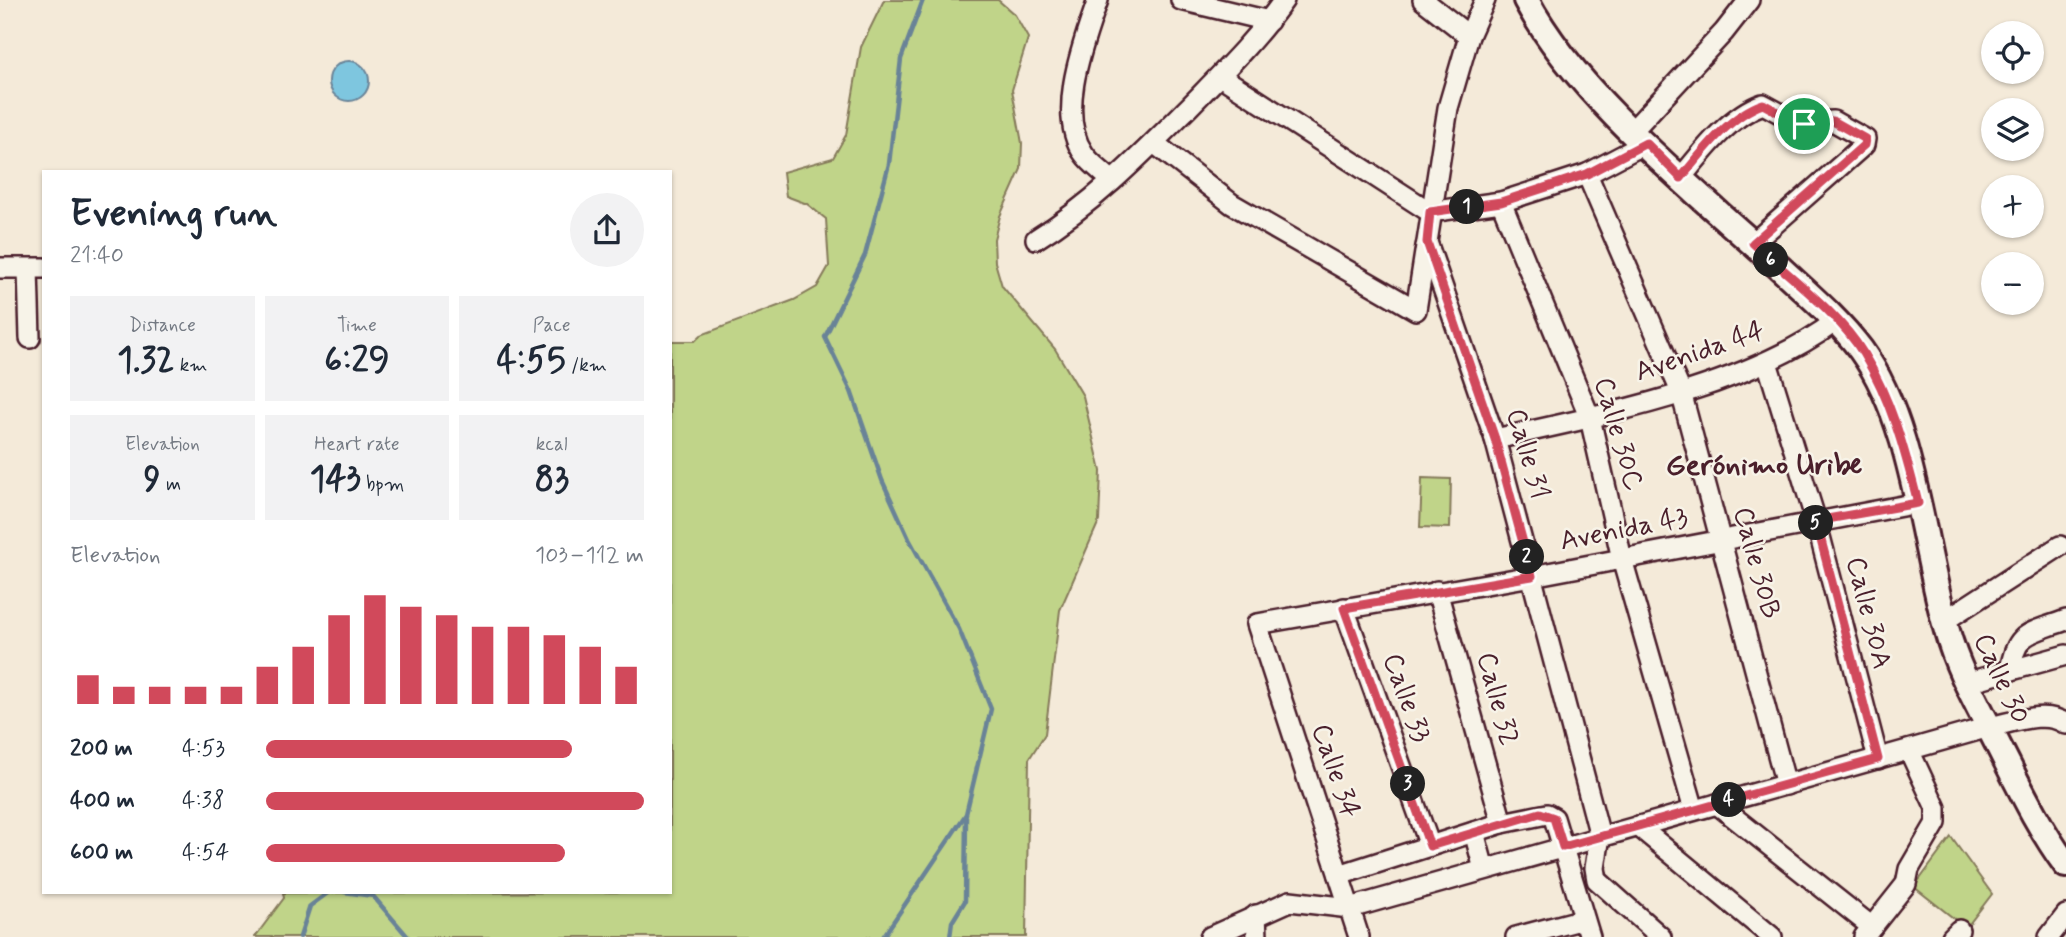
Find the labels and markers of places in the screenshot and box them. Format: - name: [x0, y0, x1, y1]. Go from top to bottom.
- pin: [1774, 94, 1834, 154]
- pin: 1: [1450, 190, 1484, 224]
- pin: 6: [1754, 243, 1788, 278]
- pin: 5: [1798, 505, 1834, 540]
- pin: 2: [1510, 540, 1544, 574]
- pin: 3: [1390, 766, 1426, 802]
- pin: 4: [1712, 782, 1746, 818]

